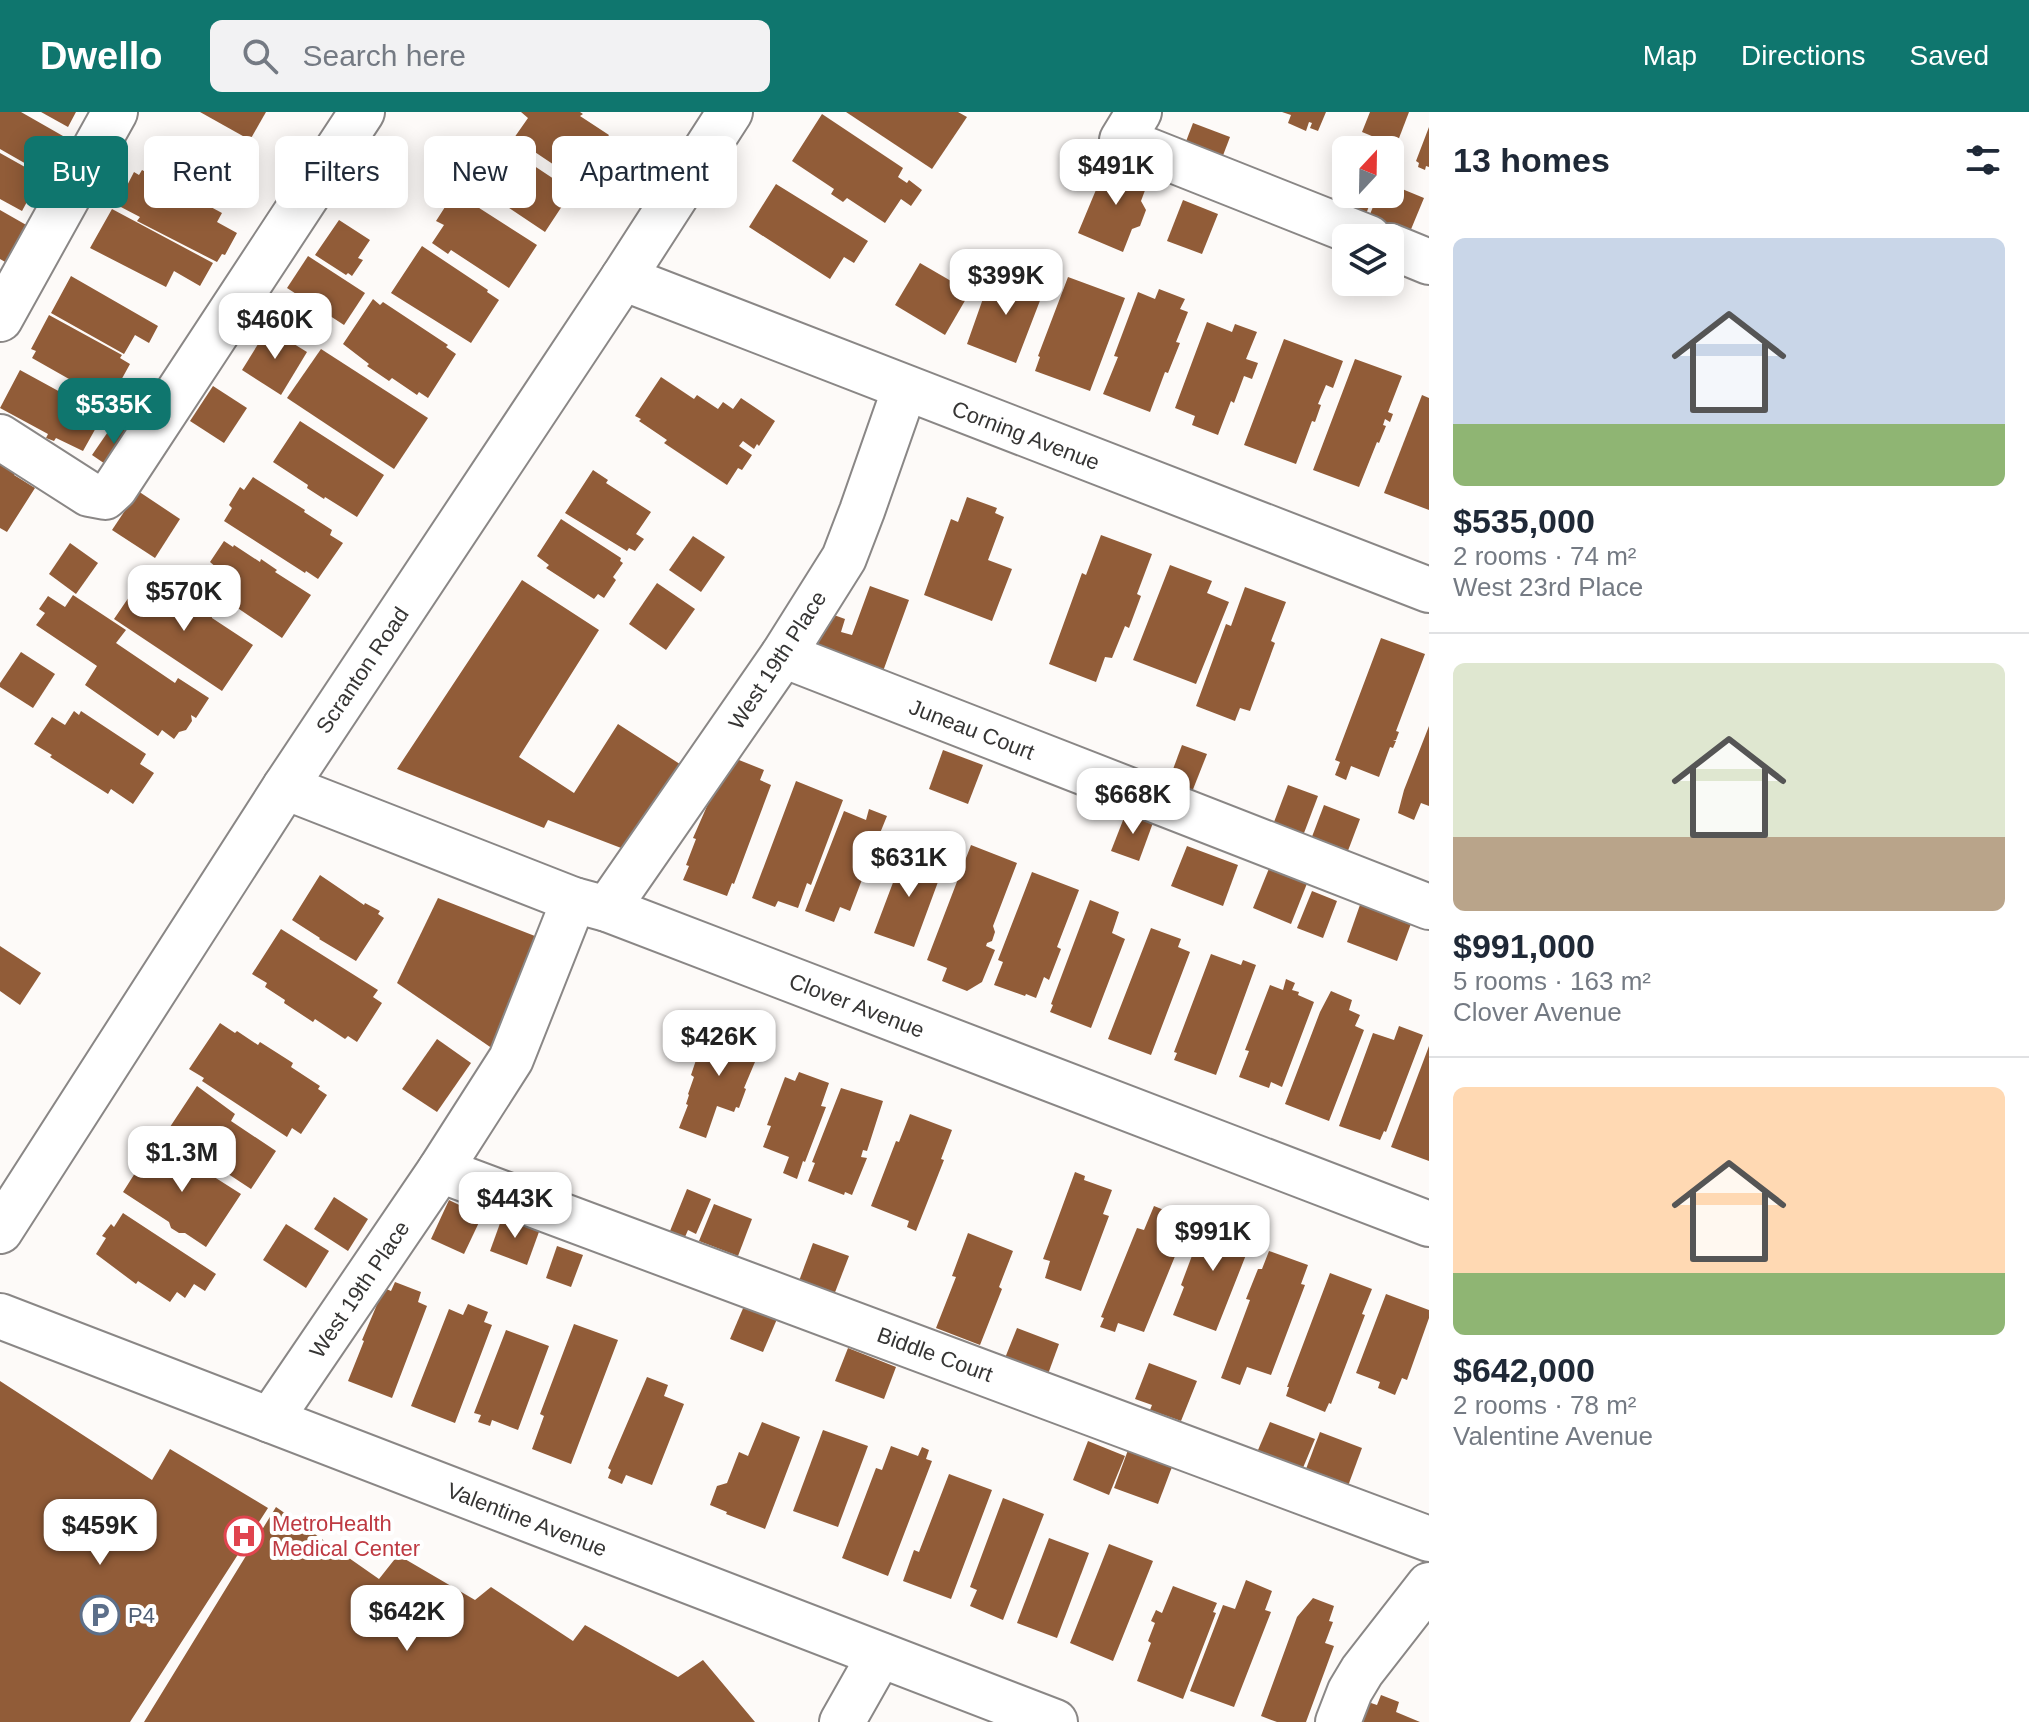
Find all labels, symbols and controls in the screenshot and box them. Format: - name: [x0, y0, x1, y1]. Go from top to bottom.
- search box: [210, 20, 770, 92]
- icon: search: [238, 34, 282, 78]
- text: Dwello: [40, 35, 162, 77]
- text: Search here: [302, 39, 466, 72]
- text: Map: [1643, 40, 1697, 71]
- text: Directions: [1741, 40, 1866, 71]
- text: Saved: [1910, 40, 1989, 71]
- chip: Buy: [24, 136, 128, 208]
- chip: Rent: [144, 136, 259, 208]
- chip: Filters: [275, 136, 408, 208]
- chip: New: [424, 136, 536, 208]
- chip: Apartment: [552, 136, 737, 208]
- north arrow: [1332, 136, 1404, 208]
- map controls: [1332, 136, 1404, 296]
- icon: filters: [1961, 138, 2005, 182]
- pin: $491K: [1060, 139, 1172, 207]
- text: 13 homes: [1453, 141, 1610, 179]
- text: $491K: [1078, 150, 1154, 180]
- button: layers: [1332, 224, 1404, 296]
- pin: $399K: [950, 249, 1062, 317]
- text: $399K: [968, 260, 1044, 290]
- icon: home: [1657, 290, 1801, 434]
- pin: $460K: [219, 293, 331, 361]
- text: $460K: [237, 304, 313, 334]
- pin: $535K: [58, 378, 170, 446]
- text: $535K: [76, 389, 152, 419]
- street label: Corning Avenue: [948, 396, 1103, 475]
- text: $535,000: [1453, 502, 1595, 540]
- text: 2 rooms · 74 m²: [1453, 541, 1637, 571]
- pin: $570K: [128, 565, 240, 633]
- text: West 23rd Place: [1453, 572, 1643, 602]
- text: $570K: [146, 576, 222, 606]
- street label: West 19th Place: [723, 586, 831, 734]
- street label: Scranton Road: [311, 602, 414, 738]
- street label: Juneau Court: [906, 694, 1038, 765]
- icon: home: [1657, 715, 1801, 859]
- pin: $668K: [1077, 768, 1189, 836]
- text: $668K: [1095, 779, 1171, 809]
- pin: $631K: [853, 831, 965, 899]
- text: $631K: [871, 842, 947, 872]
- text: $991,000: [1453, 927, 1595, 965]
- text: 5 rooms · 163 m²: [1453, 966, 1651, 996]
- street label: Clover Avenue: [786, 968, 928, 1043]
- text: Clover Avenue: [1453, 997, 1622, 1027]
- pin: $426K: [663, 1010, 775, 1078]
- text: $426K: [681, 1021, 757, 1051]
- pin: $1.3M: [126, 1126, 238, 1194]
- text: $1.3M: [146, 1137, 218, 1167]
- icon: home: [1657, 1139, 1801, 1283]
- pin: $443K: [459, 1172, 571, 1240]
- text: $443K: [477, 1183, 553, 1213]
- pin: $991K: [1157, 1205, 1269, 1273]
- street label: West 19th Place: [304, 1216, 414, 1363]
- text: $991K: [1175, 1216, 1251, 1246]
- street label: Biddle Court: [874, 1322, 996, 1387]
- text: $642,000: [1453, 1351, 1595, 1389]
- text: 2 rooms · 78 m²: [1453, 1390, 1637, 1420]
- text: Valentine Avenue: [1453, 1421, 1653, 1451]
- street label: Valentine Avenue: [443, 1477, 610, 1561]
- pin: $459K: [44, 1499, 156, 1567]
- text: $459K: [62, 1510, 138, 1540]
- place label: MetroHealth Medical Center: [272, 1511, 420, 1561]
- hospital icon: MetroHealth Medical Center: [223, 1515, 265, 1557]
- pin: $642K: [351, 1585, 463, 1653]
- parking icon: P4: [79, 1594, 121, 1636]
- text: $642K: [369, 1596, 445, 1626]
- place label: P4: [128, 1603, 155, 1628]

